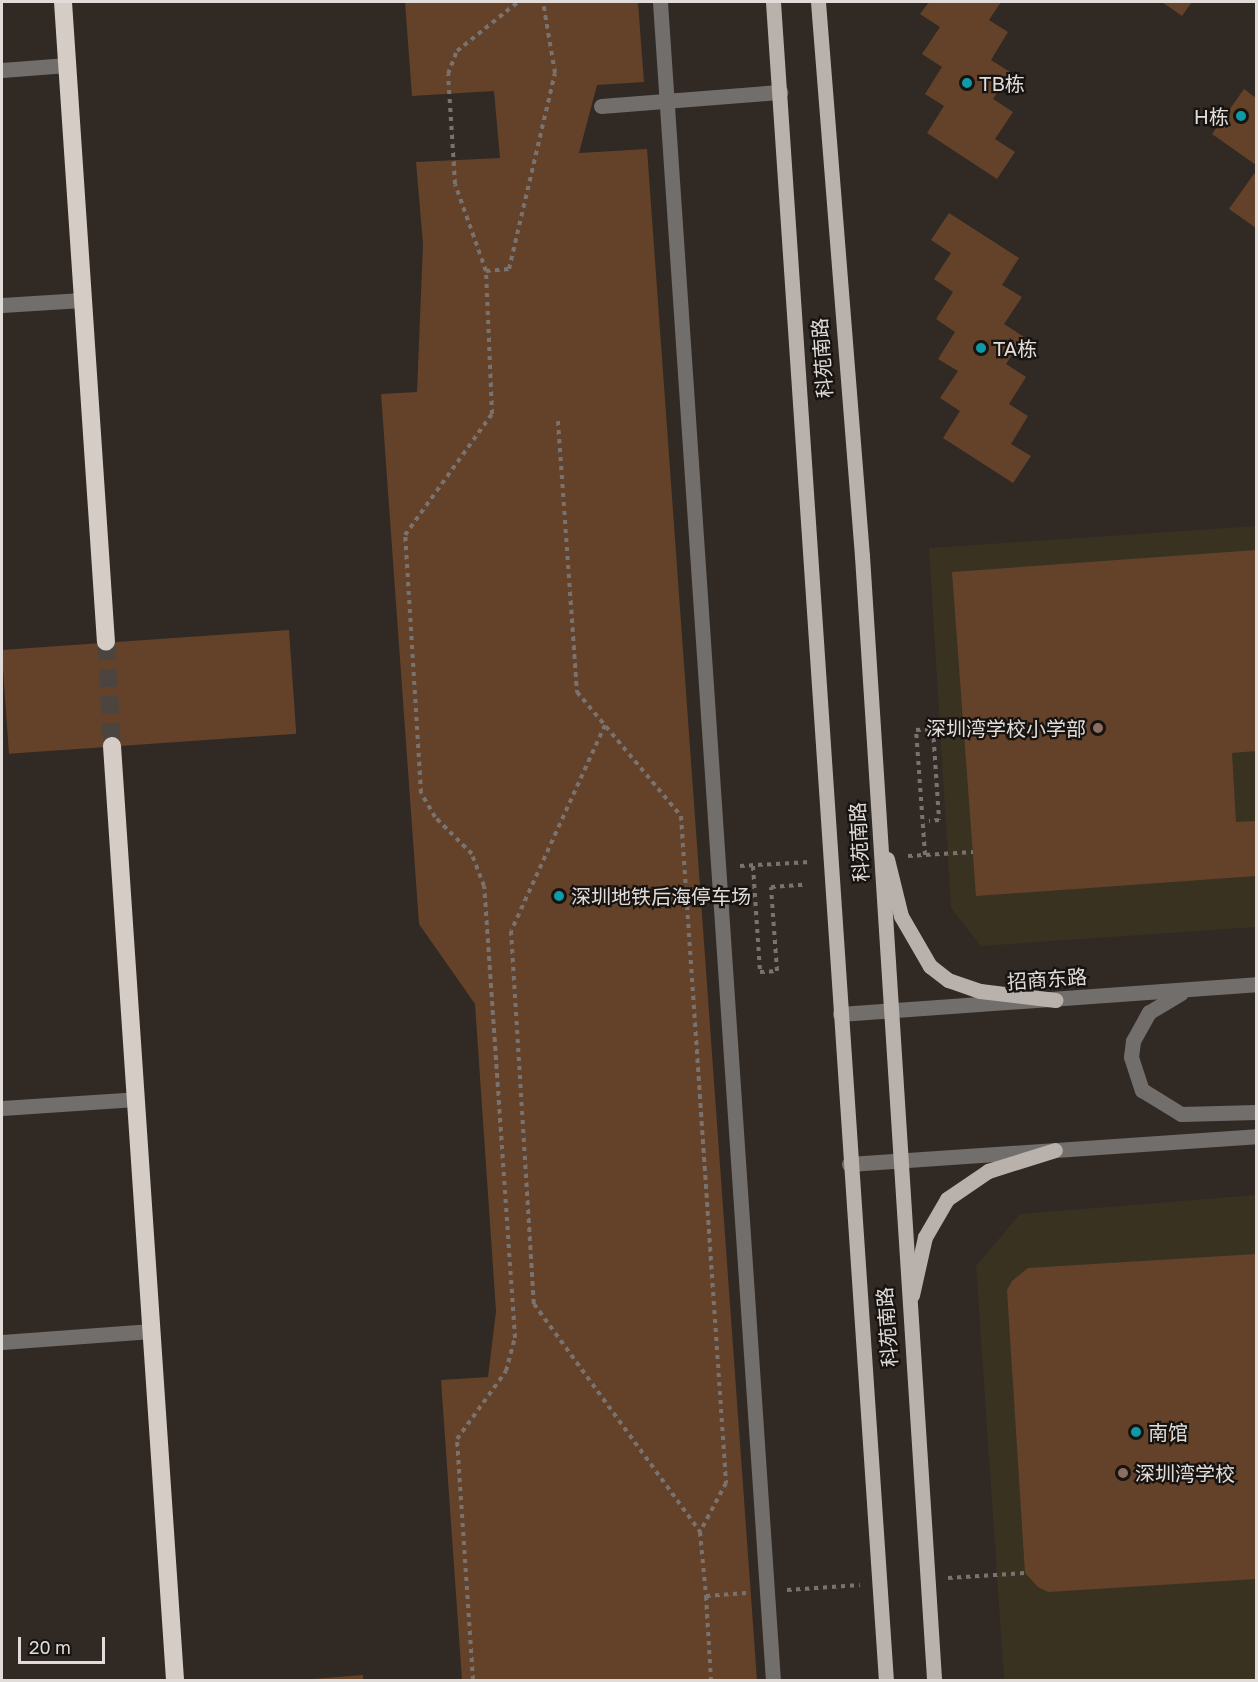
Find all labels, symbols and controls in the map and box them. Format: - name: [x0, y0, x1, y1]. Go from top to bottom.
- place label: TB栋: [979, 71, 1025, 95]
- marker: TB栋: [960, 76, 974, 90]
- place label: H栋: [1194, 104, 1229, 128]
- marker: H栋: [1234, 109, 1248, 123]
- street label: 科苑南路: [807, 317, 837, 399]
- place label: TA栋: [993, 336, 1037, 360]
- marker: TA栋: [974, 341, 988, 355]
- place label: 深圳湾学校小学部: [926, 716, 1086, 740]
- marker: 深圳湾学校小学部: [1091, 721, 1105, 735]
- street label: 科苑南路: [845, 801, 873, 883]
- place label: 深圳地铁后海停车场: [571, 884, 751, 908]
- marker: 深圳地铁后海停车场: [552, 889, 566, 903]
- street label: 招商东路: [1006, 964, 1088, 994]
- street label: 科苑南路: [872, 1286, 902, 1368]
- place label: 南馆: [1148, 1420, 1188, 1444]
- marker: 南馆: [1129, 1425, 1143, 1439]
- place label: 深圳湾学校: [1135, 1461, 1235, 1485]
- marker: 深圳湾学校: [1116, 1466, 1130, 1480]
- scale bar: [21, 1625, 108, 1663]
- text: 20 m: [29, 1636, 71, 1658]

